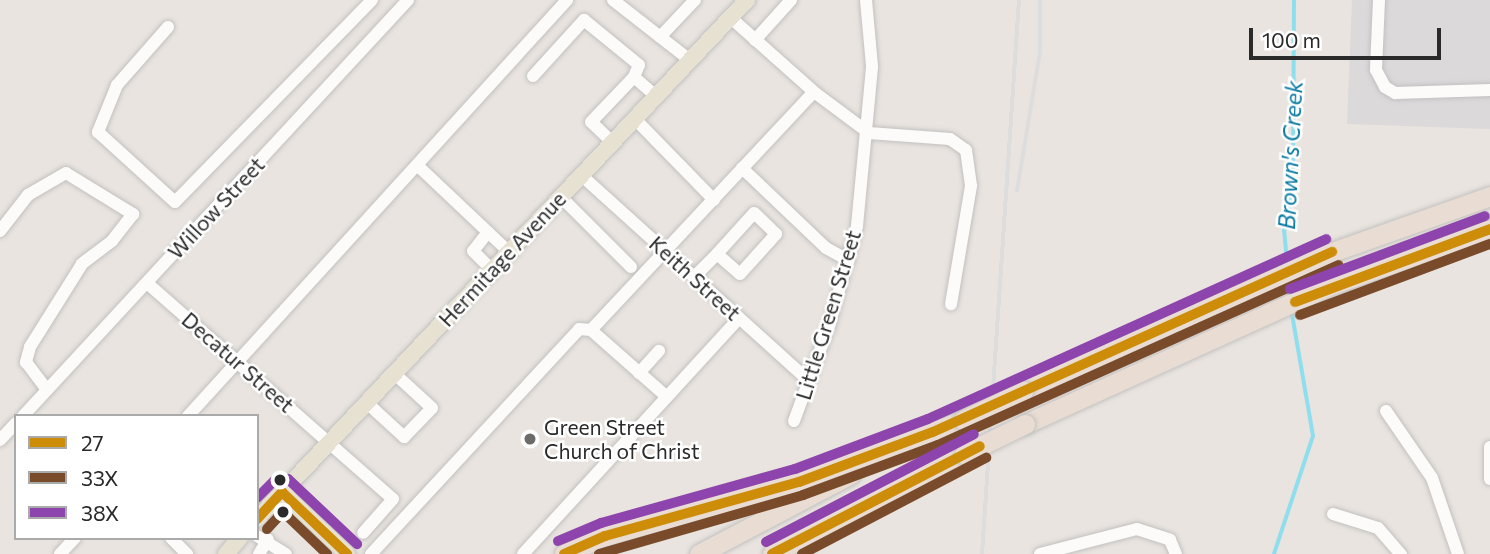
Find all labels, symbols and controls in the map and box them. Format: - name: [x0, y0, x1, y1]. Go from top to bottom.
- scale bar: [1252, 14, 1444, 58]
- text: 100 m: [1262, 27, 1321, 52]
- water label: Brown's Creek: [1272, 80, 1308, 230]
- street label: Willow Street: [163, 152, 269, 264]
- street label: Hermitage Avenue: [433, 186, 571, 332]
- street label: Little Green Street: [790, 227, 866, 403]
- street label: Keith Street: [644, 231, 746, 325]
- street label: Decatur Street: [177, 307, 299, 417]
- legend: [14, 414, 259, 540]
- place label: Green Street Church of Christ: [544, 414, 700, 464]
- text: 27: [81, 430, 104, 455]
- marker: Green Street Church of Christ: [522, 431, 538, 447]
- text: 33X: [81, 465, 119, 490]
- unlabelled marker: [273, 473, 287, 487]
- text: 38X: [81, 500, 119, 525]
- unlabelled marker: [276, 505, 290, 519]

